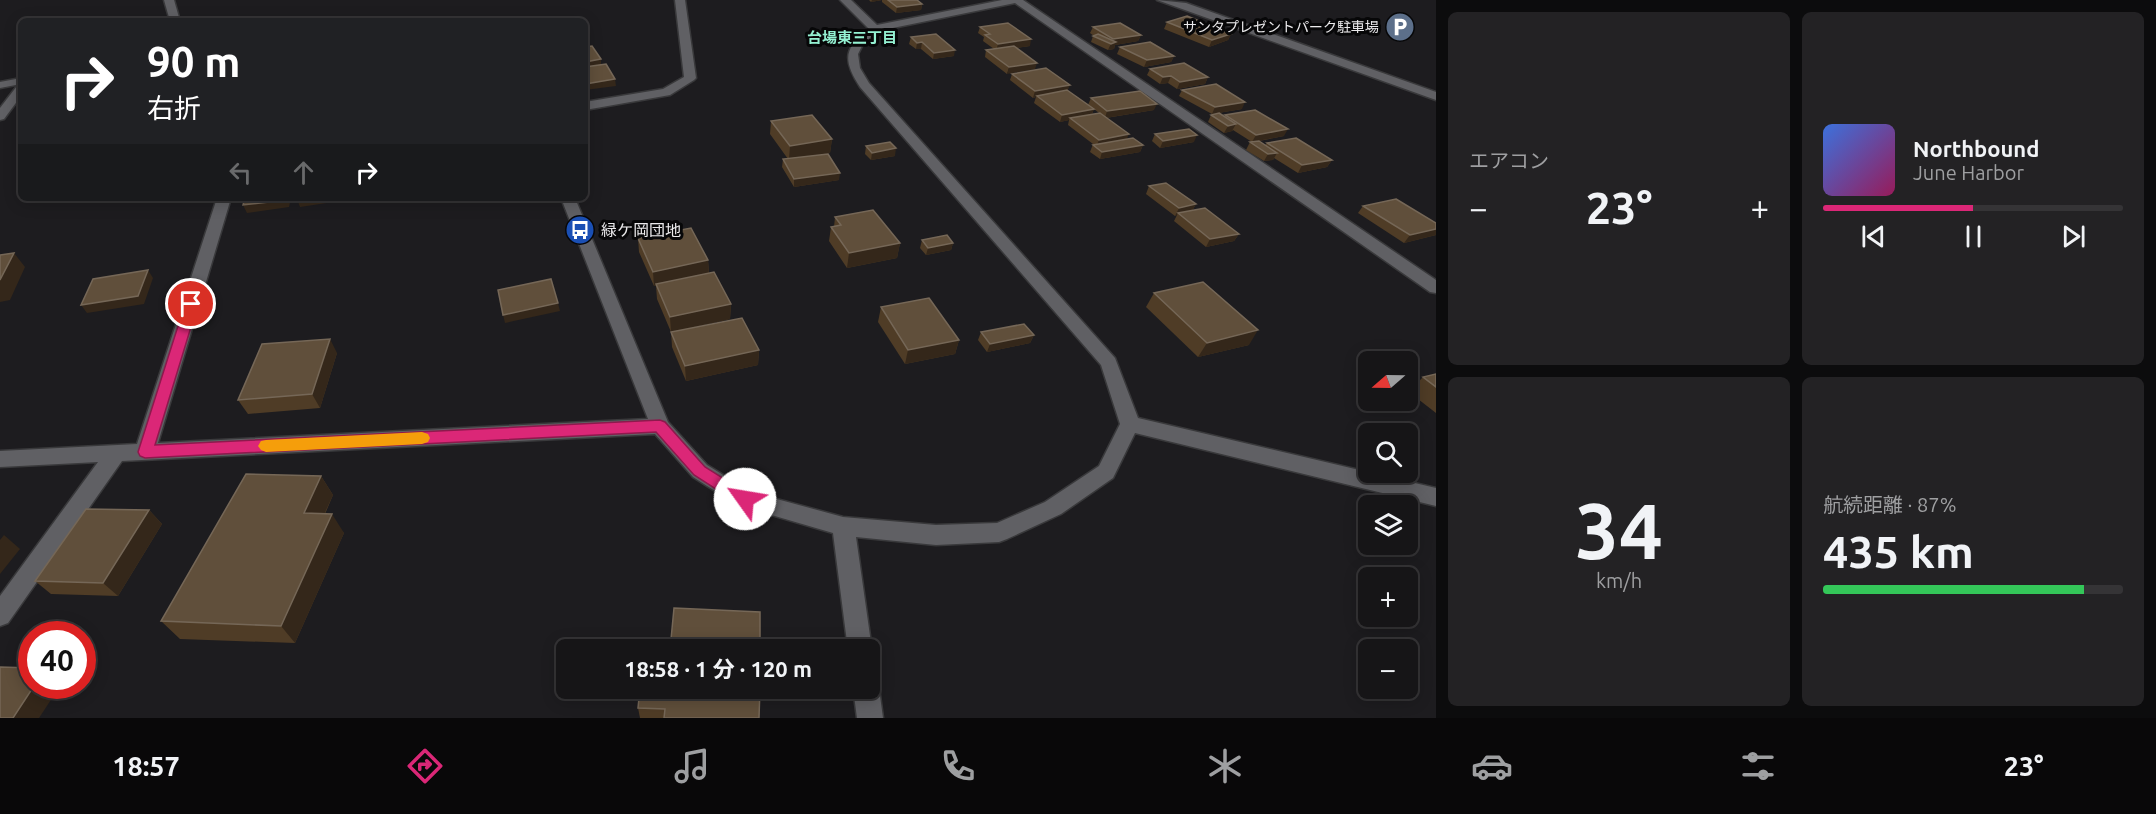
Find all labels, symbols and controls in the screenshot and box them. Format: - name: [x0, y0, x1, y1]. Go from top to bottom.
- parking icon: サンタプレゼントパーク駐車場: [1384, 11, 1416, 43]
- place label: サンタプレゼントパーク駐車場: [1183, 19, 1379, 35]
- district label: 台場東三丁目: [807, 29, 897, 46]
- text: 90 m: [147, 38, 241, 85]
- icon: right: [48, 42, 126, 120]
- text: 右折: [147, 93, 201, 123]
- text: Northbound: [1913, 136, 2039, 161]
- text: エアコン: [1469, 149, 1549, 172]
- icon: left: [224, 156, 257, 189]
- icon: ahead: [287, 156, 320, 189]
- icon: right: [350, 156, 383, 189]
- text: June Harbor: [1913, 161, 2024, 184]
- text: 23°: [1586, 182, 1652, 233]
- text: −: [1469, 189, 1488, 226]
- text: +: [1750, 189, 1769, 226]
- bus stop icon: 緑ケ岡団地: [564, 214, 596, 246]
- icon: previous: [1857, 220, 1890, 253]
- icon: pause: [1957, 220, 1990, 253]
- icon: next: [2057, 220, 2090, 253]
- place label: 緑ケ岡団地: [601, 221, 681, 239]
- pin: [165, 278, 216, 329]
- icon: arrive: [174, 287, 207, 320]
- north arrow: [1358, 351, 1418, 411]
- map controls: [1358, 351, 1418, 699]
- button: search: [1358, 423, 1418, 483]
- position arrow: [713, 467, 777, 531]
- text: 34: [1575, 486, 1663, 574]
- text: 航続距離 · 87%: [1823, 493, 1956, 516]
- button: layers: [1358, 495, 1418, 555]
- text: 435 km: [1823, 526, 1974, 577]
- button: +: [1358, 567, 1418, 627]
- text: km/h: [1596, 569, 1642, 592]
- speed limit sign: 40: [18, 621, 96, 699]
- button: −: [1358, 639, 1418, 699]
- text: 18:58 · 1 分 · 120 m: [624, 656, 812, 681]
- icon: directions: [404, 745, 446, 787]
- icon: music: [671, 745, 713, 787]
- icon: phone: [937, 745, 979, 787]
- icon: climate: [1204, 745, 1246, 787]
- icon: car: [1471, 745, 1513, 787]
- icon: filters: [1737, 745, 1779, 787]
- text: 18:57: [112, 751, 180, 781]
- text: 23°: [2004, 751, 2044, 781]

